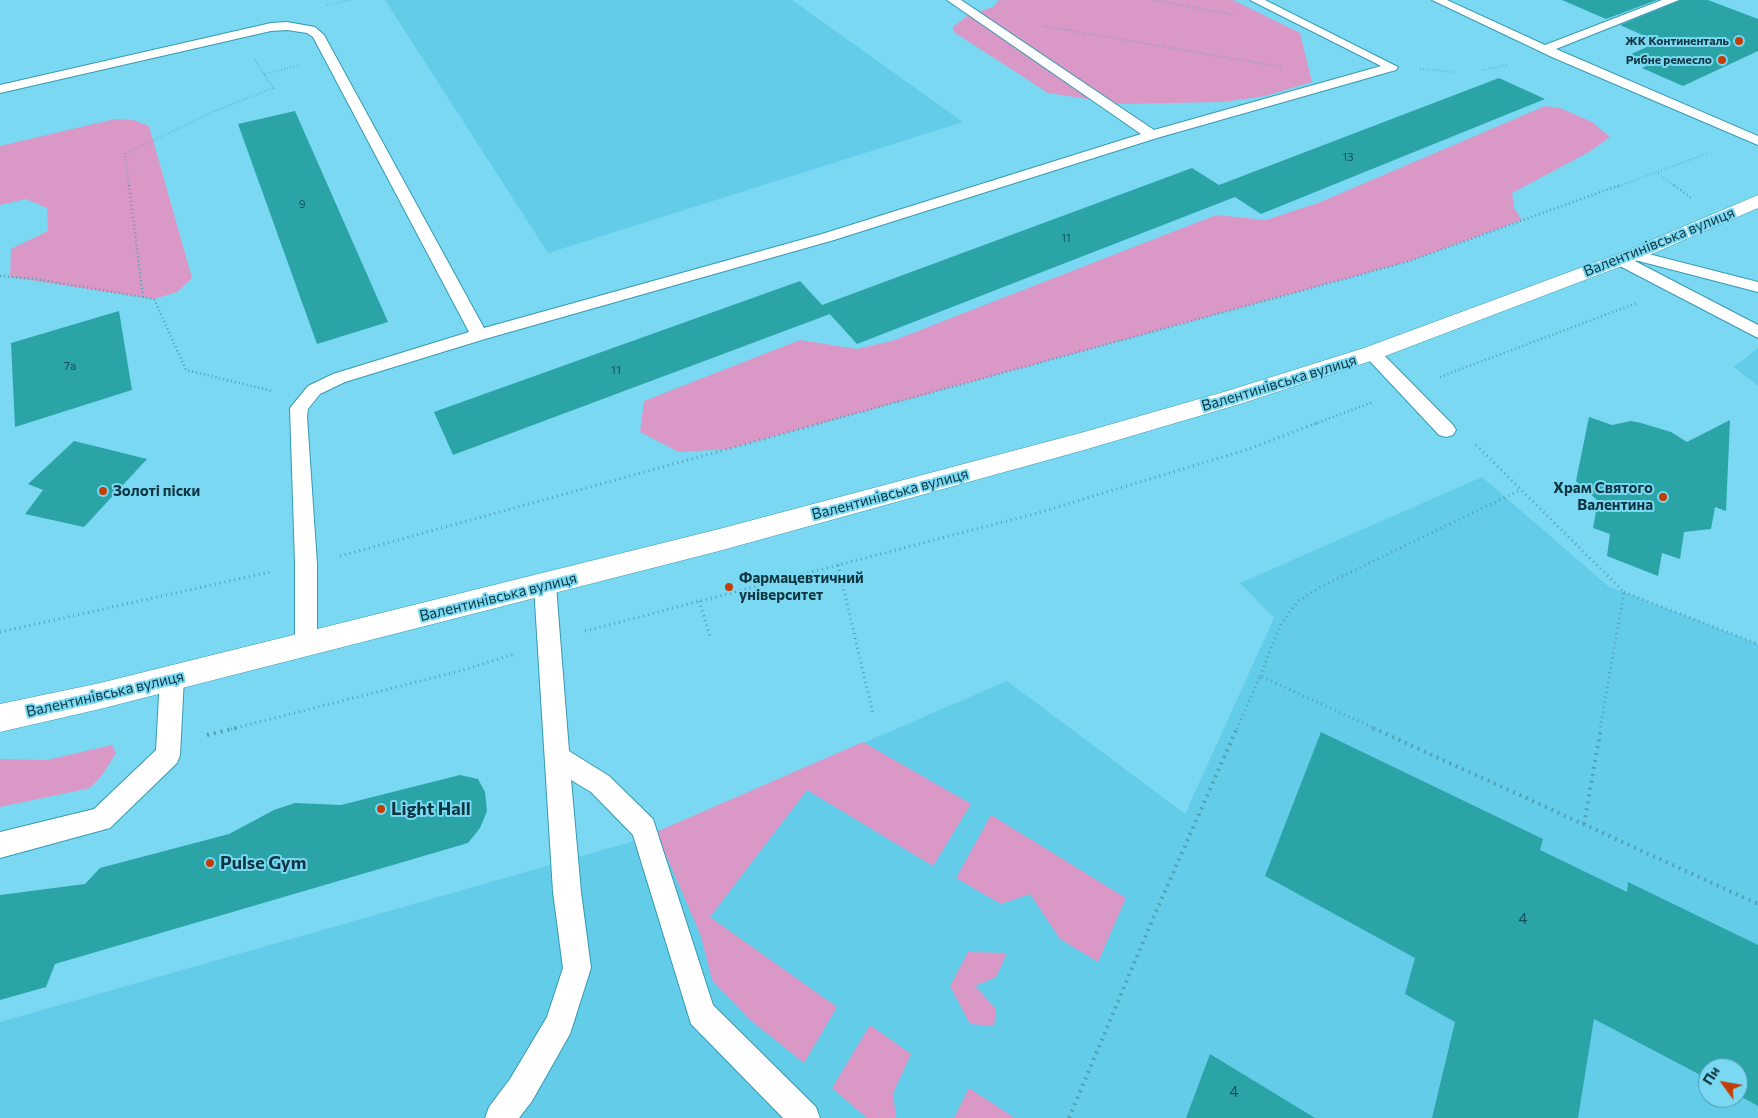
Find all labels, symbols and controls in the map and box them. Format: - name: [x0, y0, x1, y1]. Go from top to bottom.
- place label: ЖК Континенталь: [1625, 34, 1729, 48]
- marker: ЖК Континенталь: [1733, 35, 1745, 47]
- place label: Рибне ремесло: [1626, 53, 1712, 67]
- marker: Рибне ремесло: [1716, 54, 1728, 66]
- house number: 13: [1343, 150, 1353, 164]
- house number: 9: [299, 197, 305, 211]
- street label: Валентинівська вулиця: [1581, 203, 1737, 281]
- house number: 11: [1061, 231, 1071, 245]
- street label: Валентинівська вулиця: [1199, 351, 1359, 415]
- house number: 7а: [64, 359, 76, 373]
- house number: 11: [611, 363, 621, 377]
- street label: Валентинівська вулиця: [810, 464, 970, 524]
- place label: Храм Святого Валентина: [1553, 479, 1653, 514]
- place label: Золоті піски: [113, 482, 200, 500]
- marker: Золоті піски: [97, 485, 109, 497]
- marker: Храм Святого Валентина: [1657, 491, 1669, 503]
- street label: Валентинівська вулиця: [417, 569, 579, 625]
- place label: Фармацевтичний університет: [739, 569, 864, 604]
- marker: Фармацевтичний університет: [723, 581, 735, 593]
- street label: Валентинівська вулиця: [24, 667, 186, 721]
- place label: Light Hall: [391, 798, 471, 820]
- marker: Light Hall: [375, 803, 387, 815]
- place label: Pulse Gym: [220, 852, 306, 874]
- marker: Pulse Gym: [204, 857, 216, 869]
- house number: 4: [1519, 910, 1527, 928]
- north arrow: [1698, 1058, 1748, 1108]
- text: Пн: [1699, 1063, 1723, 1088]
- house number: 4: [1230, 1083, 1238, 1101]

